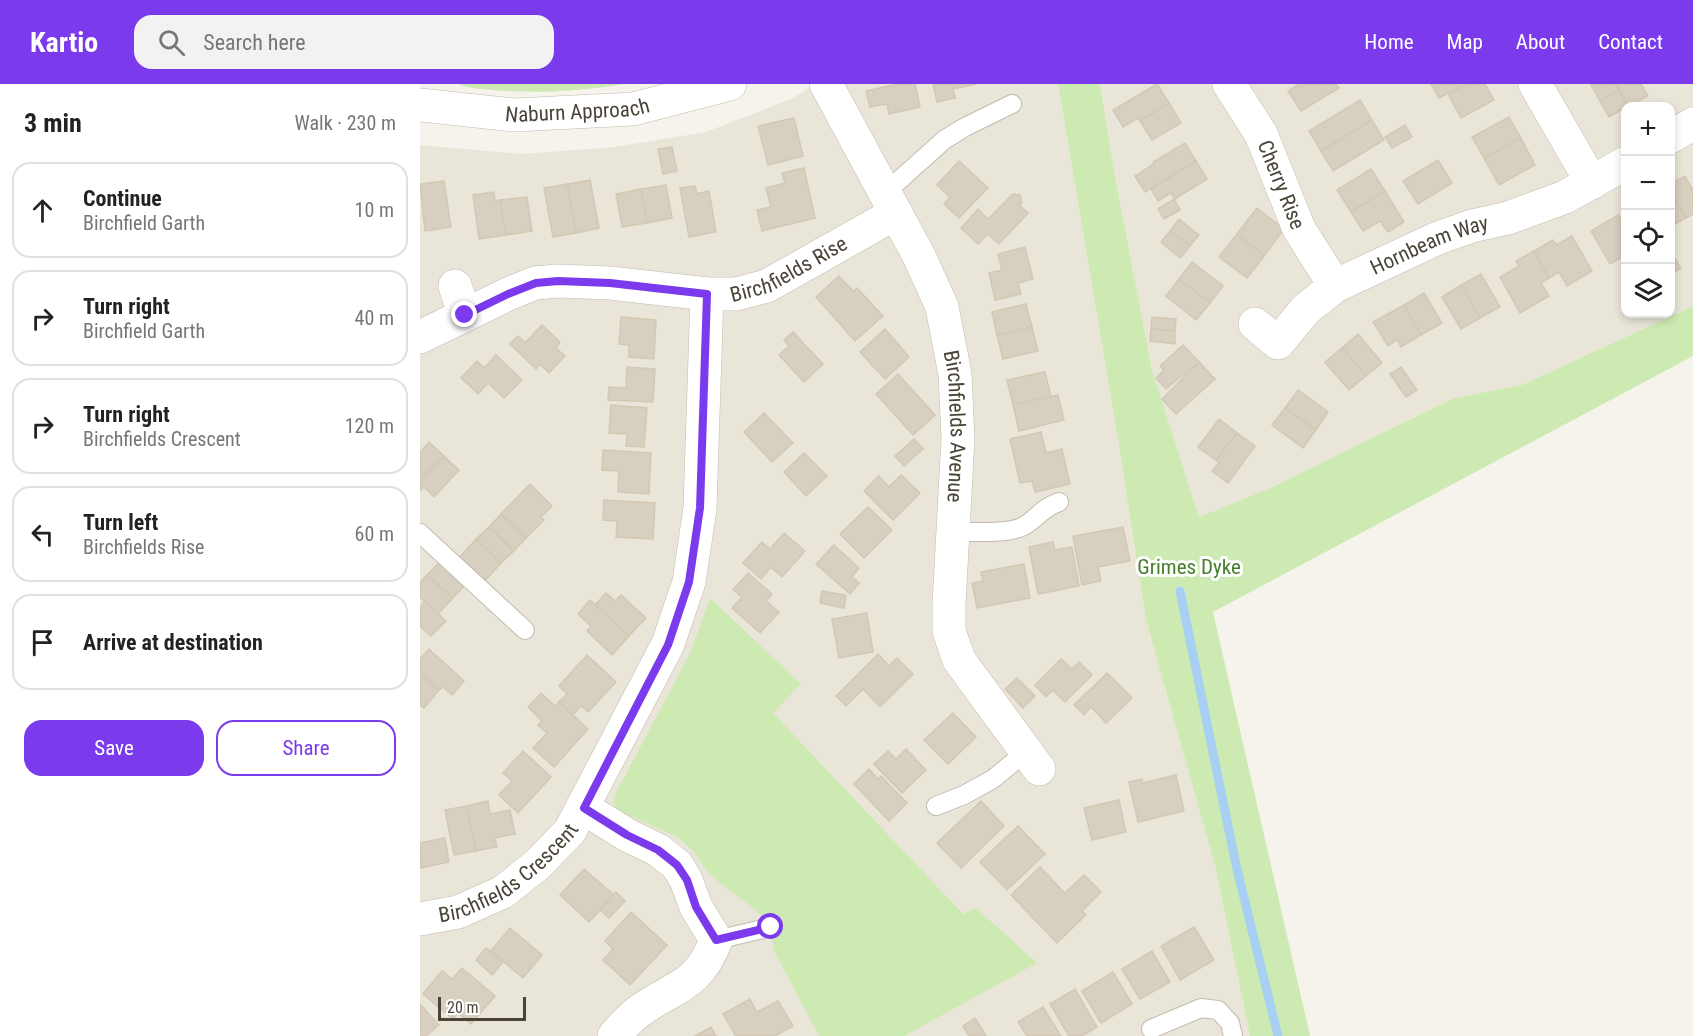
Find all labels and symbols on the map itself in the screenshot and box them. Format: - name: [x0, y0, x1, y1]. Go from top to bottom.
- street label: Naburn Approach: [504, 93, 652, 127]
- street label: Cherry Rise: [1253, 137, 1310, 233]
- street label: Hornbeam Way: [1367, 211, 1491, 280]
- street label: Birchfields Rise: [728, 231, 851, 307]
- route end: [451, 301, 477, 327]
- street label: Birchfields Avenue: [939, 348, 970, 503]
- park label: Grimes Dyke: [1137, 555, 1241, 579]
- street label: Birchfields Crescent: [437, 820, 583, 927]
- route start: [757, 913, 783, 939]
- scale bar: [438, 994, 526, 1022]

